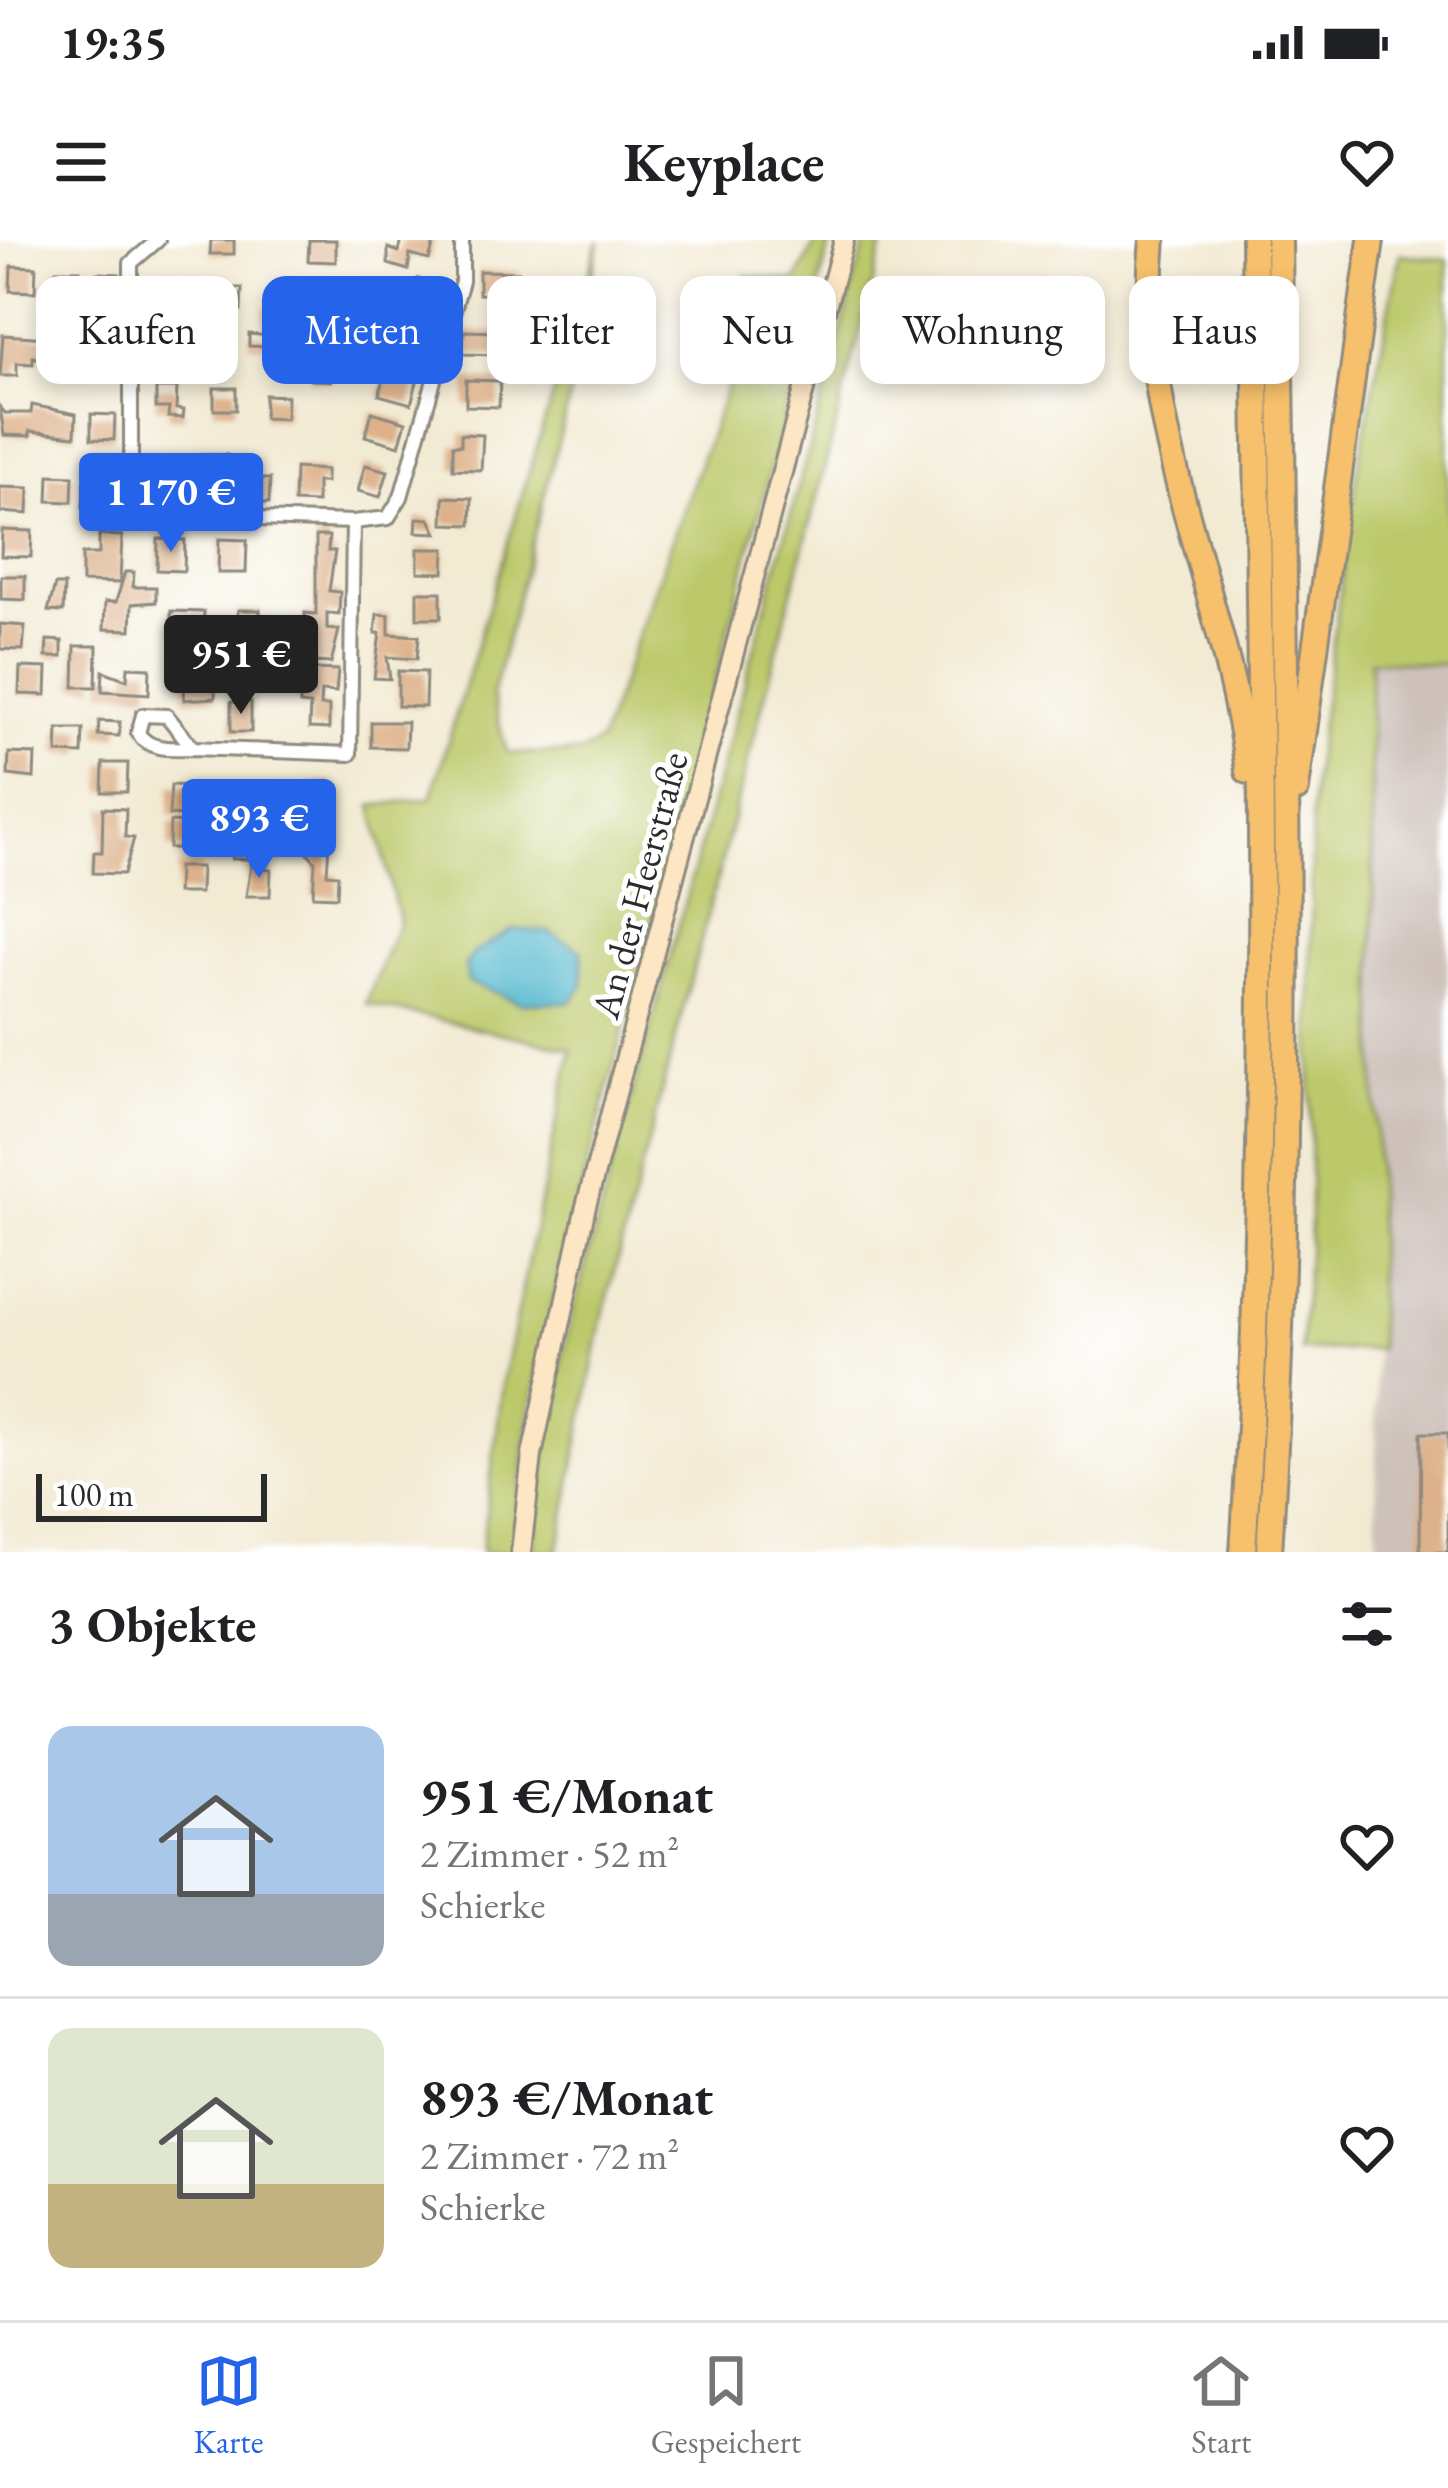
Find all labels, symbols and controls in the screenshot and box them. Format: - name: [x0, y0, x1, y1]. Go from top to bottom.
- text: 19:35: [60, 13, 168, 71]
- text: Keyplace: [623, 127, 825, 197]
- icon: menu: [48, 129, 114, 195]
- icon: heart: [1334, 129, 1400, 195]
- chip: Kaufen: [36, 276, 238, 384]
- chip: Mieten: [262, 276, 463, 384]
- chip: Filter: [487, 276, 656, 384]
- chip: Neu: [680, 276, 836, 384]
- chip: Wohnung: [860, 276, 1105, 384]
- chip: Haus: [1129, 276, 1299, 384]
- pin: 1 170 €: [60, 453, 282, 555]
- text: 1 170 €: [106, 466, 236, 517]
- pin: 951 €: [157, 615, 325, 717]
- text: 951 €: [191, 628, 291, 679]
- street label: An der Heerstraße: [579, 746, 700, 1025]
- pin: 893 €: [175, 779, 343, 881]
- text: 893 €: [209, 792, 309, 843]
- scale bar: [36, 1468, 267, 1521]
- text: 100 m: [54, 1473, 134, 1516]
- text: 3 Objekte: [48, 1591, 257, 1657]
- icon: filters: [1334, 1591, 1400, 1657]
- text: 951 €/Monat: [420, 1762, 713, 1828]
- icon: home: [144, 1774, 288, 1918]
- icon: heart: [1334, 1813, 1400, 1879]
- text: 2 Zimmer · 52 m²: [420, 1828, 679, 1879]
- text: Schierke: [420, 1879, 545, 1930]
- text: 893 €/Monat: [420, 2064, 713, 2130]
- icon: home: [144, 2076, 288, 2220]
- icon: heart: [1334, 2115, 1400, 2181]
- text: 2 Zimmer · 72 m²: [420, 2130, 679, 2181]
- text: Schierke: [420, 2181, 545, 2232]
- tab: Karte: [194, 2348, 264, 2463]
- tab: Gespeichert: [651, 2348, 801, 2463]
- tab: Start: [1188, 2348, 1254, 2463]

